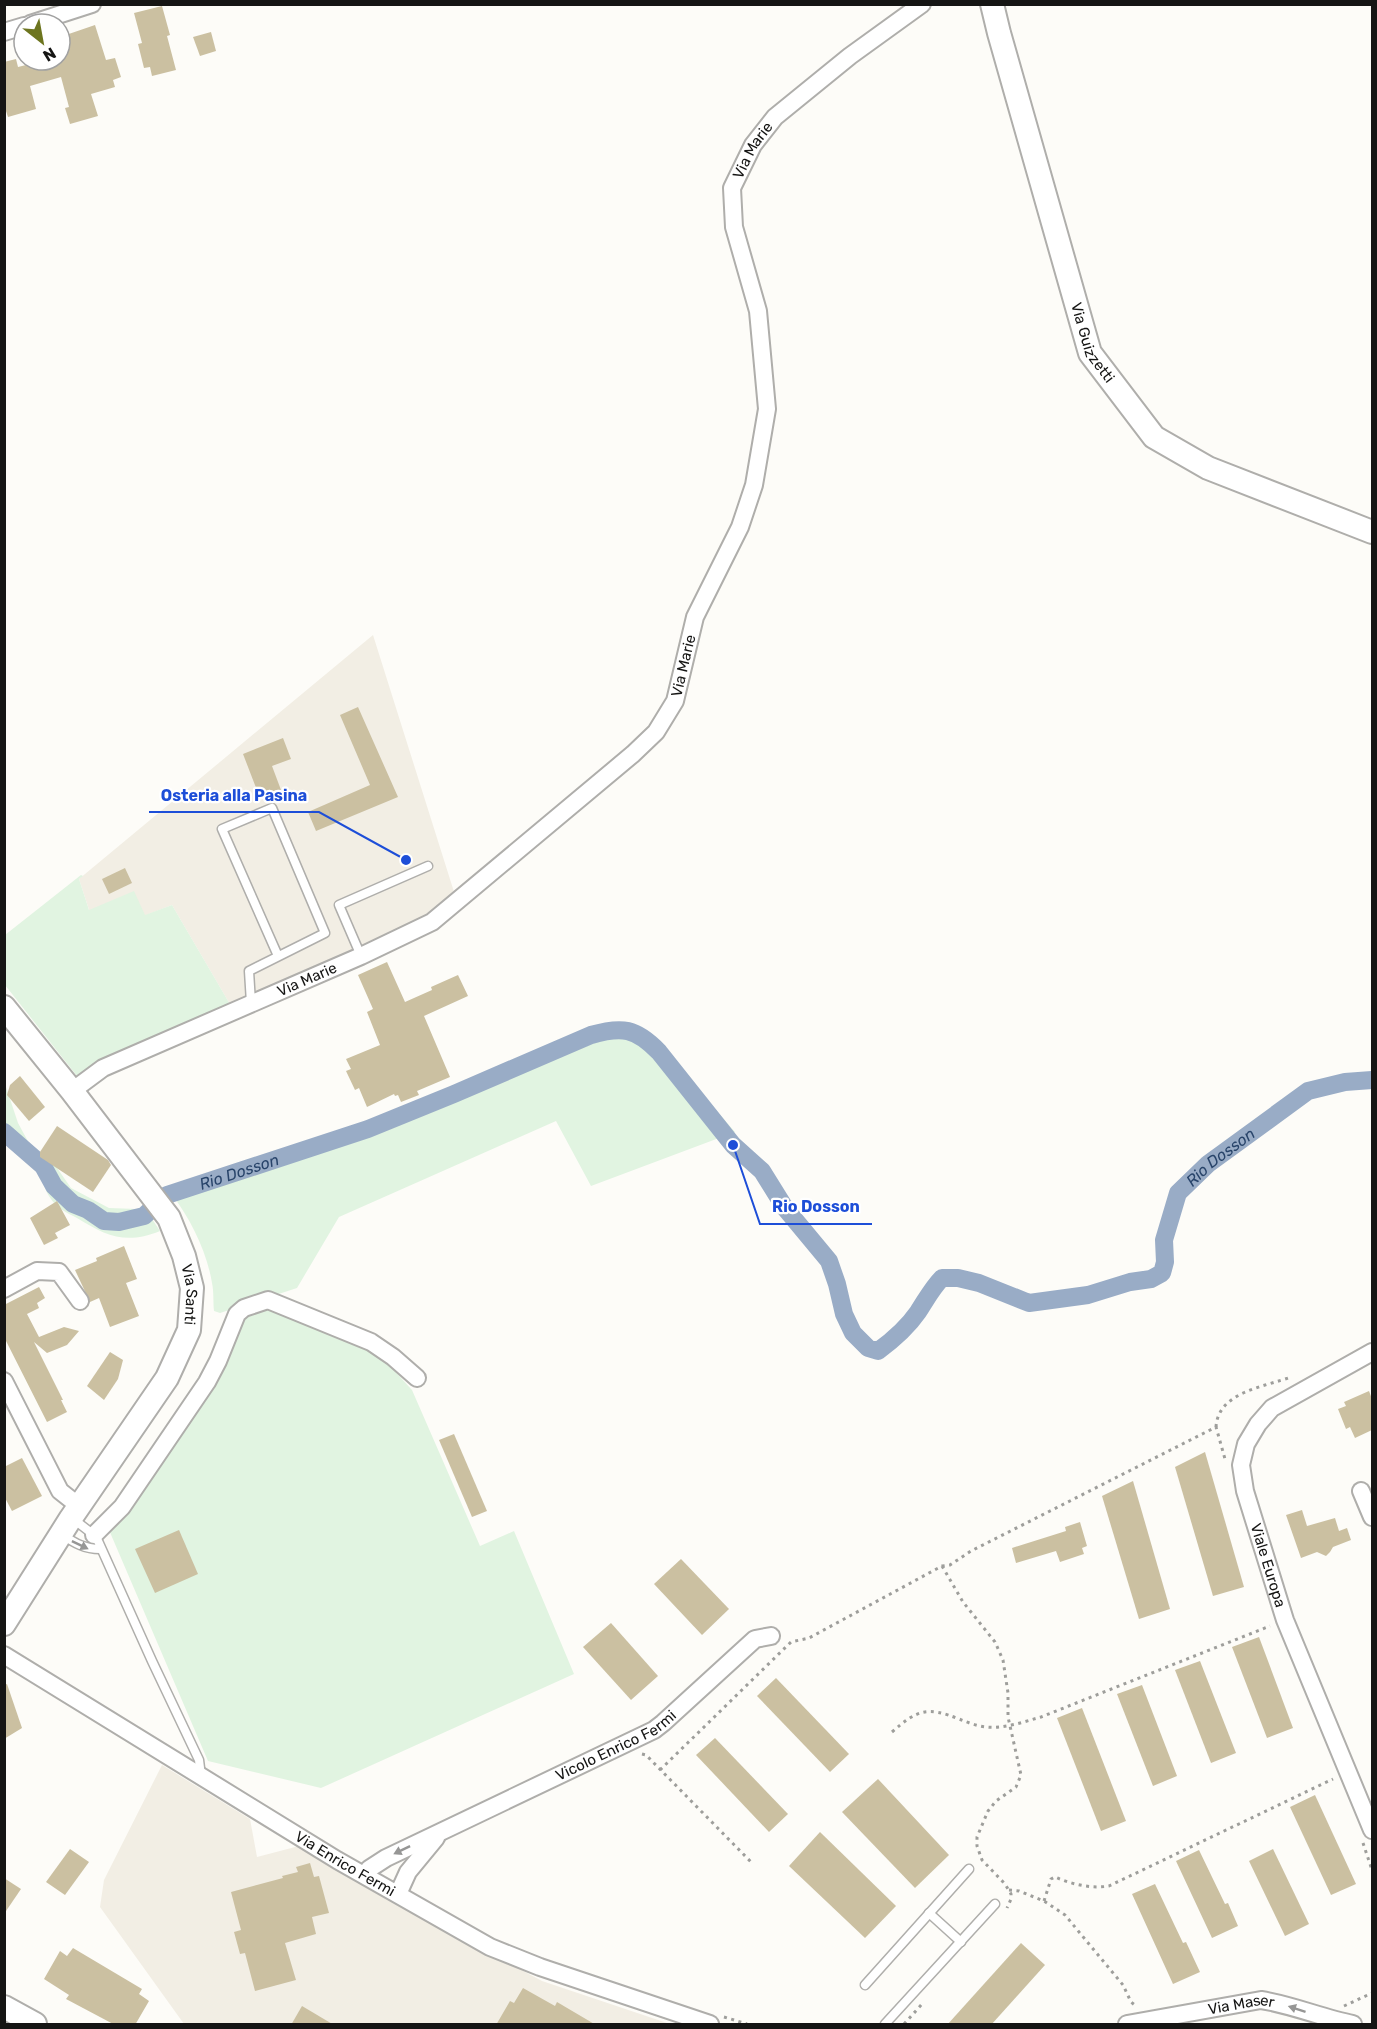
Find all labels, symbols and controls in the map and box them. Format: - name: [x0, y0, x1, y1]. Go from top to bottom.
- north arrow: [12, 12, 72, 72]
- text: N: [40, 43, 59, 66]
- street label: Via Marie: [729, 118, 777, 182]
- street label: Via Guizzetti: [1067, 300, 1118, 386]
- street label: Via Marie: [667, 633, 699, 699]
- callout: Osteria alla Pasina: [149, 778, 319, 812]
- text: Osteria alla Pasina: [161, 786, 307, 805]
- street label: Via Marie: [274, 959, 340, 1000]
- water label: Rio Dosson: [1182, 1124, 1259, 1190]
- water label: Rio Dosson: [197, 1150, 282, 1194]
- callout: Rio Dosson: [760, 1190, 872, 1224]
- text: Rio Dosson: [772, 1197, 860, 1216]
- street label: Via Santi: [177, 1262, 201, 1326]
- street label: Viale Europa: [1247, 1521, 1290, 1610]
- one-way arrow: [71, 1540, 88, 1549]
- street label: Vicolo Enrico Fermi: [553, 1706, 680, 1785]
- street label: Via Enrico Fermi: [292, 1827, 398, 1900]
- one-way arrow: [393, 1846, 410, 1855]
- street label: Via Maser: [1206, 1991, 1277, 2018]
- one-way arrow: [1288, 2004, 1306, 2013]

